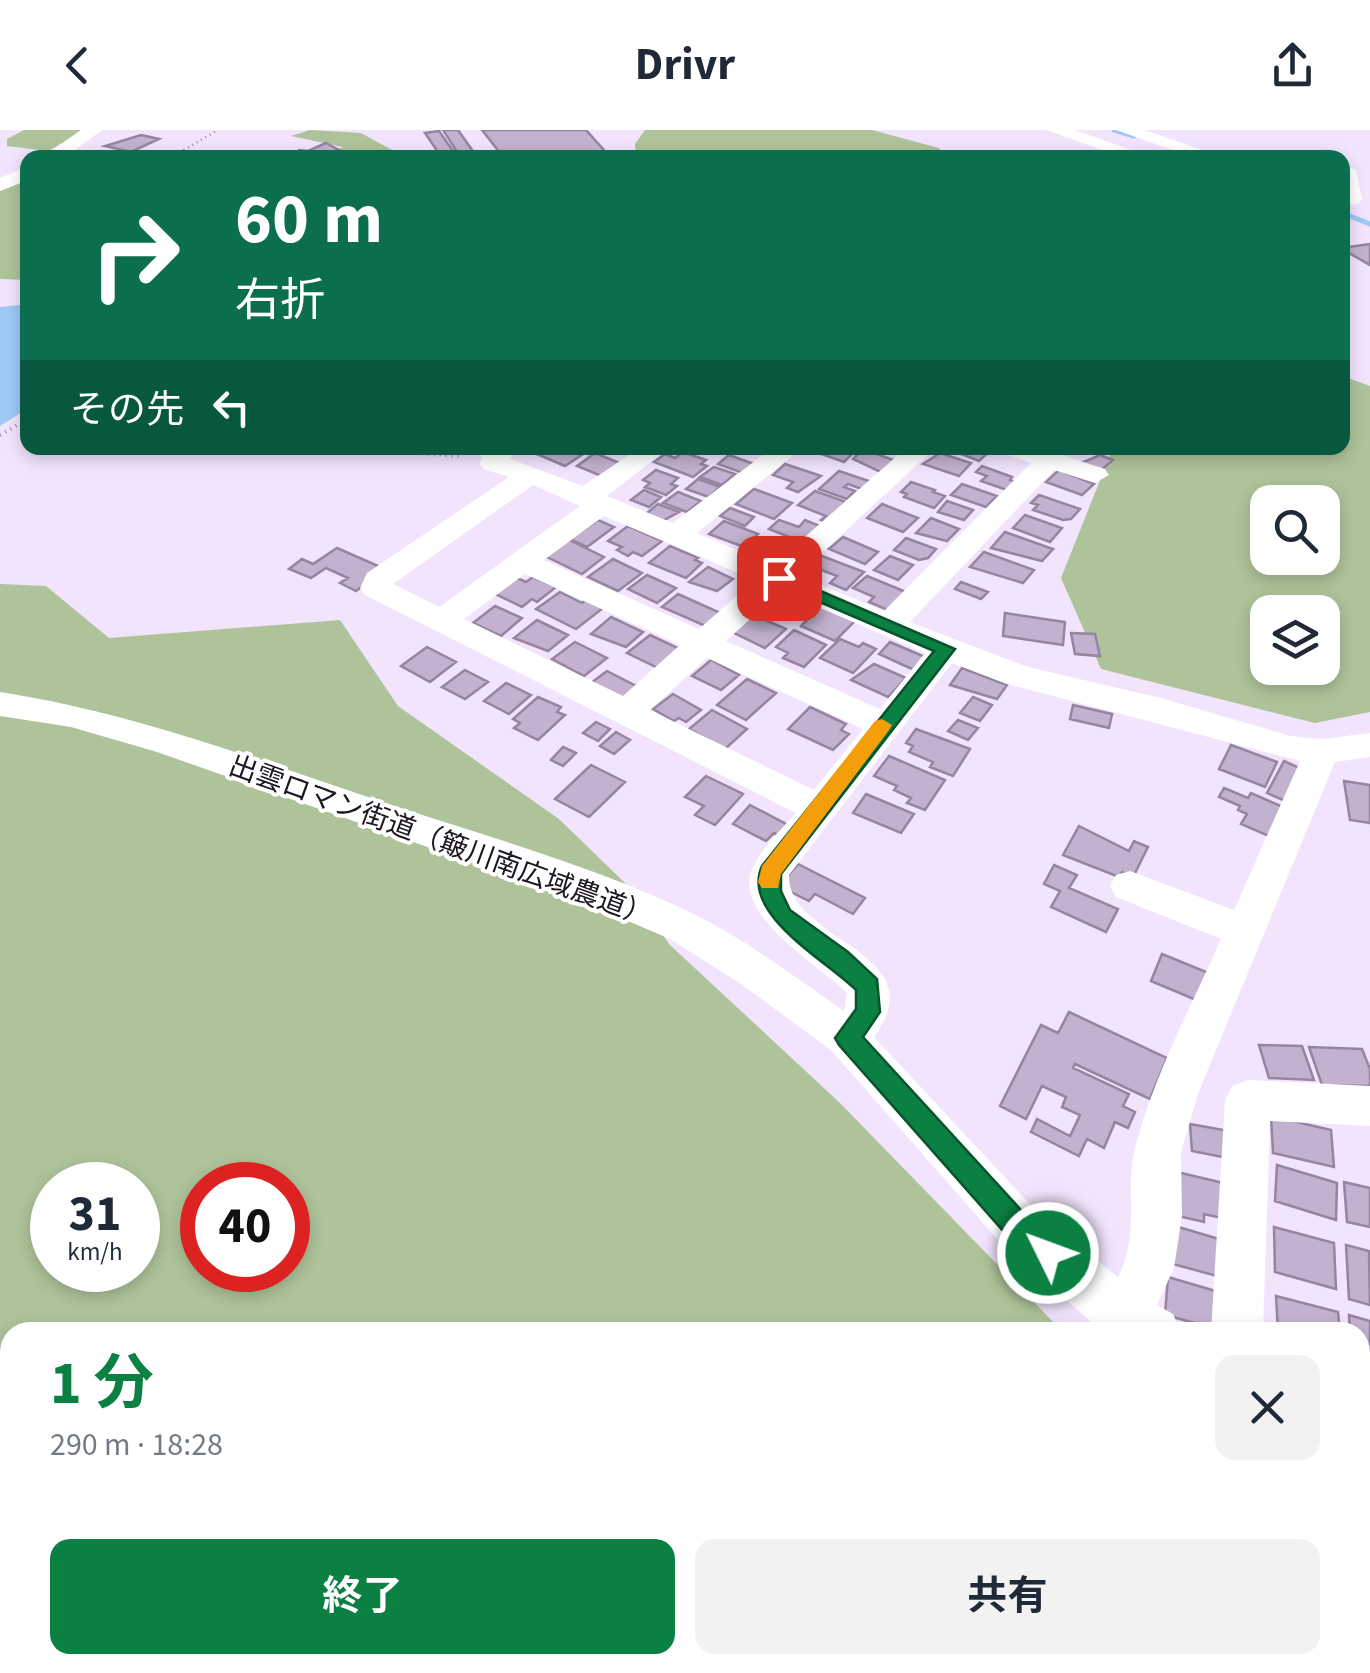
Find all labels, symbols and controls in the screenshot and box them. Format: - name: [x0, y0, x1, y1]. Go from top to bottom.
- text: Drivr: [635, 33, 735, 97]
- icon: back: [50, 38, 105, 93]
- icon: share: [1265, 38, 1320, 93]
- text: 60 m: [235, 170, 383, 270]
- icon: right: [70, 190, 200, 320]
- text: 右折: [235, 269, 325, 333]
- icon: left: [204, 380, 259, 435]
- text: その先: [70, 383, 184, 437]
- map controls: [1250, 485, 1340, 685]
- button: search: [1250, 485, 1340, 575]
- pin: [737, 536, 822, 621]
- icon: arrive: [752, 551, 807, 606]
- button: layers: [1250, 595, 1340, 685]
- street label: 出雲ロマン街道（簸川南広域農道）: [223, 746, 658, 936]
- speed limit sign: 40: [180, 1162, 310, 1292]
- text: 31: [69, 1179, 121, 1250]
- position arrow: [996, 1201, 1100, 1305]
- text: km/h: [67, 1234, 123, 1270]
- text: 1 分: [50, 1342, 154, 1427]
- button: close: [1215, 1355, 1320, 1460]
- text: 290 m · 18:28: [50, 1422, 223, 1468]
- button: 終了: [50, 1539, 675, 1654]
- button: 共有: [695, 1539, 1320, 1654]

